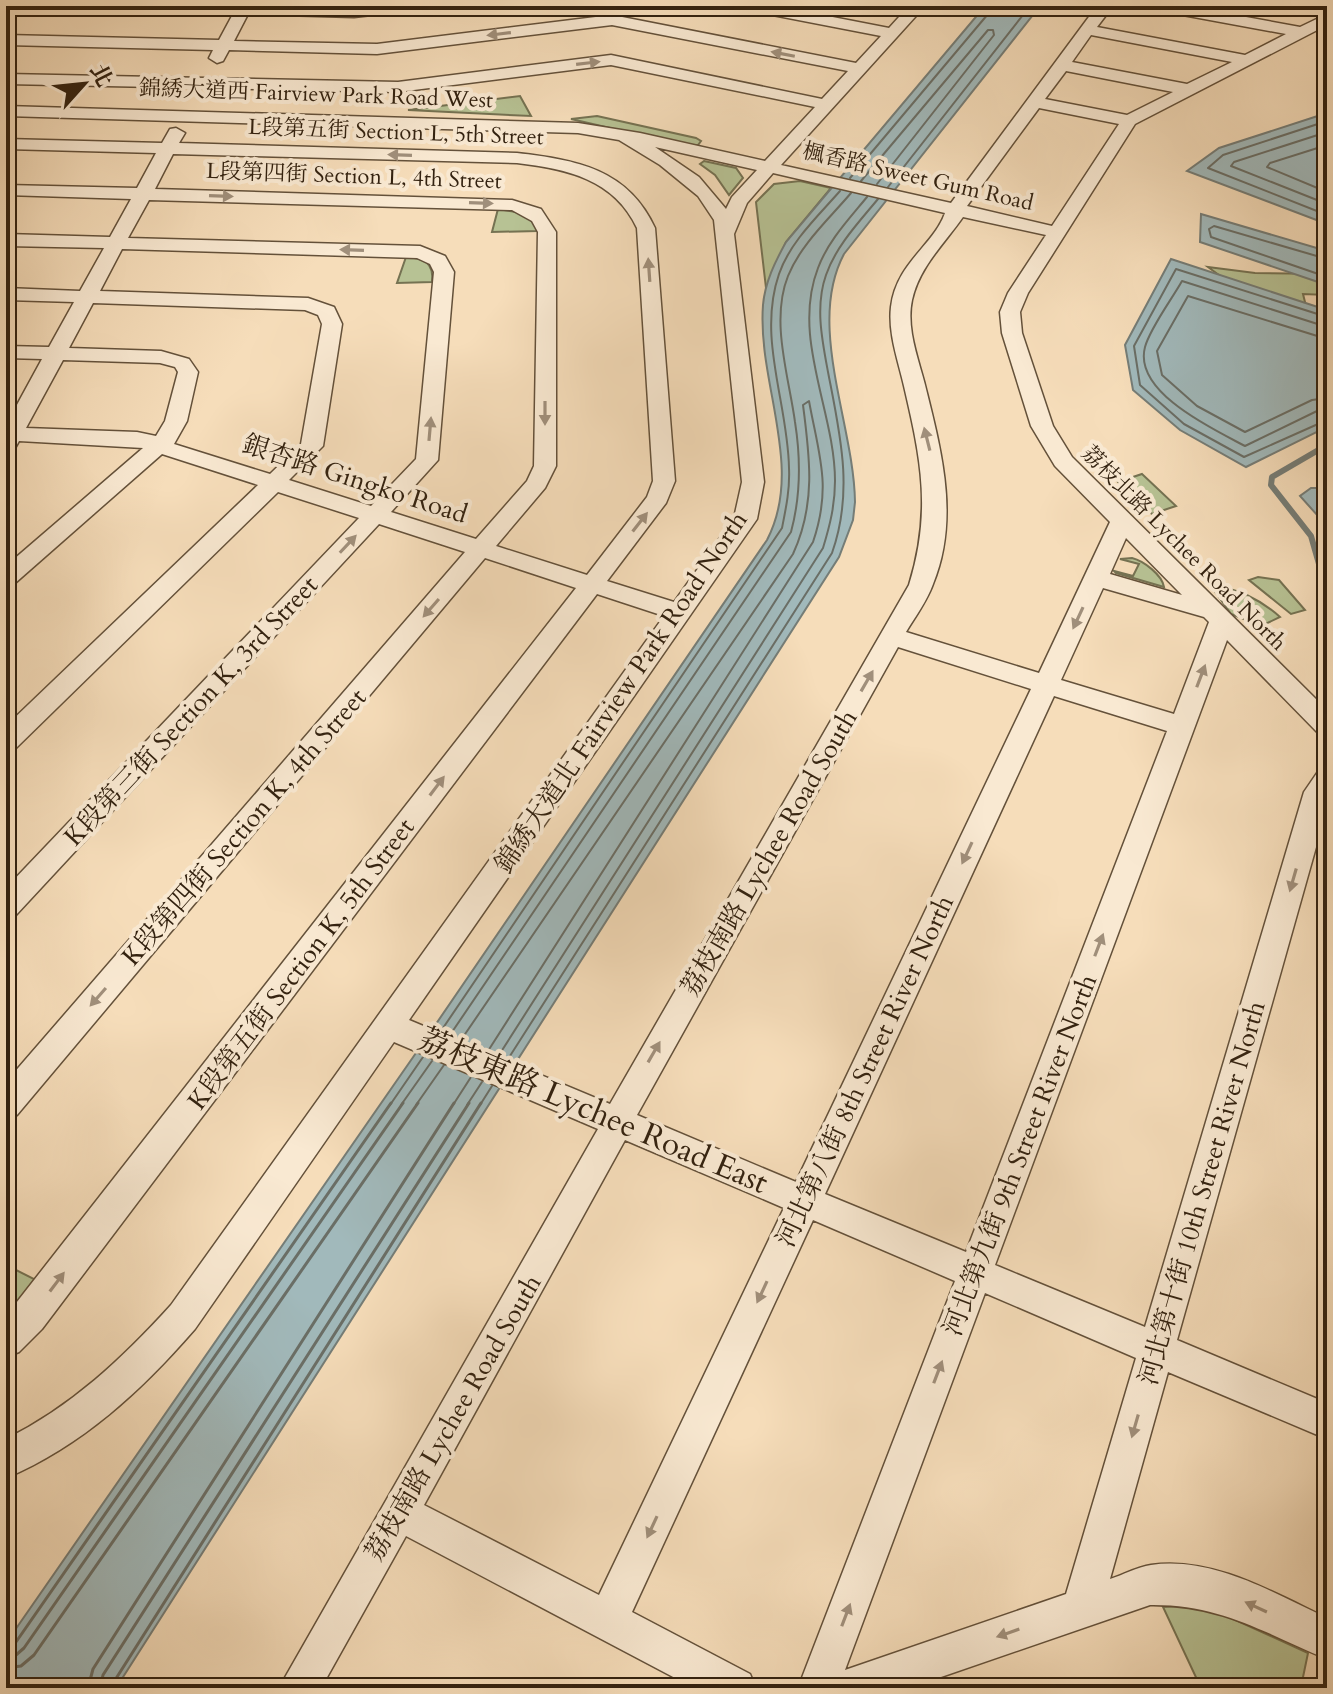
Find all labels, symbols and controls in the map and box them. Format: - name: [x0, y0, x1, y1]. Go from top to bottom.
- one-way arrow: [486, 27, 511, 40]
- north arrow: [44, 44, 124, 124]
- one-way arrow: [770, 47, 795, 60]
- one-way arrow: [576, 56, 601, 69]
- text: 北: [83, 59, 119, 92]
- street label: 錦綉大道西 Fairview Park Road West: [139, 73, 494, 115]
- street label: L段第五街 Section L, 5th Street: [248, 112, 544, 152]
- street label: 楓香路 Sweet Gum Road: [800, 136, 1037, 218]
- one-way arrow: [387, 148, 412, 161]
- street label: L段第四街 Section L, 4th Street: [206, 156, 502, 196]
- one-way arrow: [209, 189, 234, 202]
- one-way arrow: [469, 197, 494, 210]
- one-way arrow: [339, 243, 364, 256]
- one-way arrow: [642, 257, 655, 282]
- one-way arrow: [539, 401, 551, 426]
- one-way arrow: [424, 417, 437, 442]
- street label: 銀杏路 Gingko Road: [238, 426, 472, 532]
- one-way arrow: [920, 426, 933, 451]
- street label: 荔枝北路 Lychee Road North: [1075, 439, 1293, 657]
- street label: 錦綉大道北 Fairview Park Road North: [486, 504, 756, 880]
- one-way arrow: [631, 512, 647, 532]
- one-way arrow: [338, 535, 356, 554]
- street label: K段第三街 Section K, 3rd Street: [56, 568, 326, 854]
- one-way arrow: [423, 598, 440, 618]
- one-way arrow: [1071, 606, 1085, 630]
- one-way arrow: [1195, 664, 1208, 688]
- one-way arrow: [860, 670, 874, 692]
- street label: K段第四街 Section K, 4th Street: [114, 681, 374, 973]
- street label: 荔枝南路 Lychee Road South: [673, 703, 865, 1003]
- one-way arrow: [429, 776, 445, 797]
- street label: K段第五街 Section K, 5th Street: [180, 811, 422, 1117]
- one-way arrow: [960, 842, 974, 865]
- one-way arrow: [1286, 868, 1299, 892]
- street label: 河北第八街 8th Street River North: [768, 889, 962, 1253]
- one-way arrow: [1093, 933, 1106, 957]
- street label: 河北第九街 9th Street River North: [935, 969, 1105, 1341]
- one-way arrow: [90, 987, 107, 1007]
- street label: 河北第十街 10th Street River North: [1130, 997, 1274, 1389]
- street label: 荔枝東路 Lychee Road East: [411, 1017, 775, 1205]
- one-way arrow: [647, 1041, 661, 1063]
- street label: 荔枝南路 Lychee Road South: [357, 1268, 549, 1568]
- one-way arrow: [49, 1272, 65, 1292]
- one-way arrow: [755, 1280, 769, 1303]
- one-way arrow: [932, 1360, 945, 1384]
- one-way arrow: [1128, 1414, 1141, 1438]
- one-way arrow: [645, 1515, 659, 1539]
- one-way arrow: [1244, 1600, 1268, 1613]
- one-way arrow: [840, 1603, 853, 1627]
- one-way arrow: [996, 1627, 1020, 1640]

